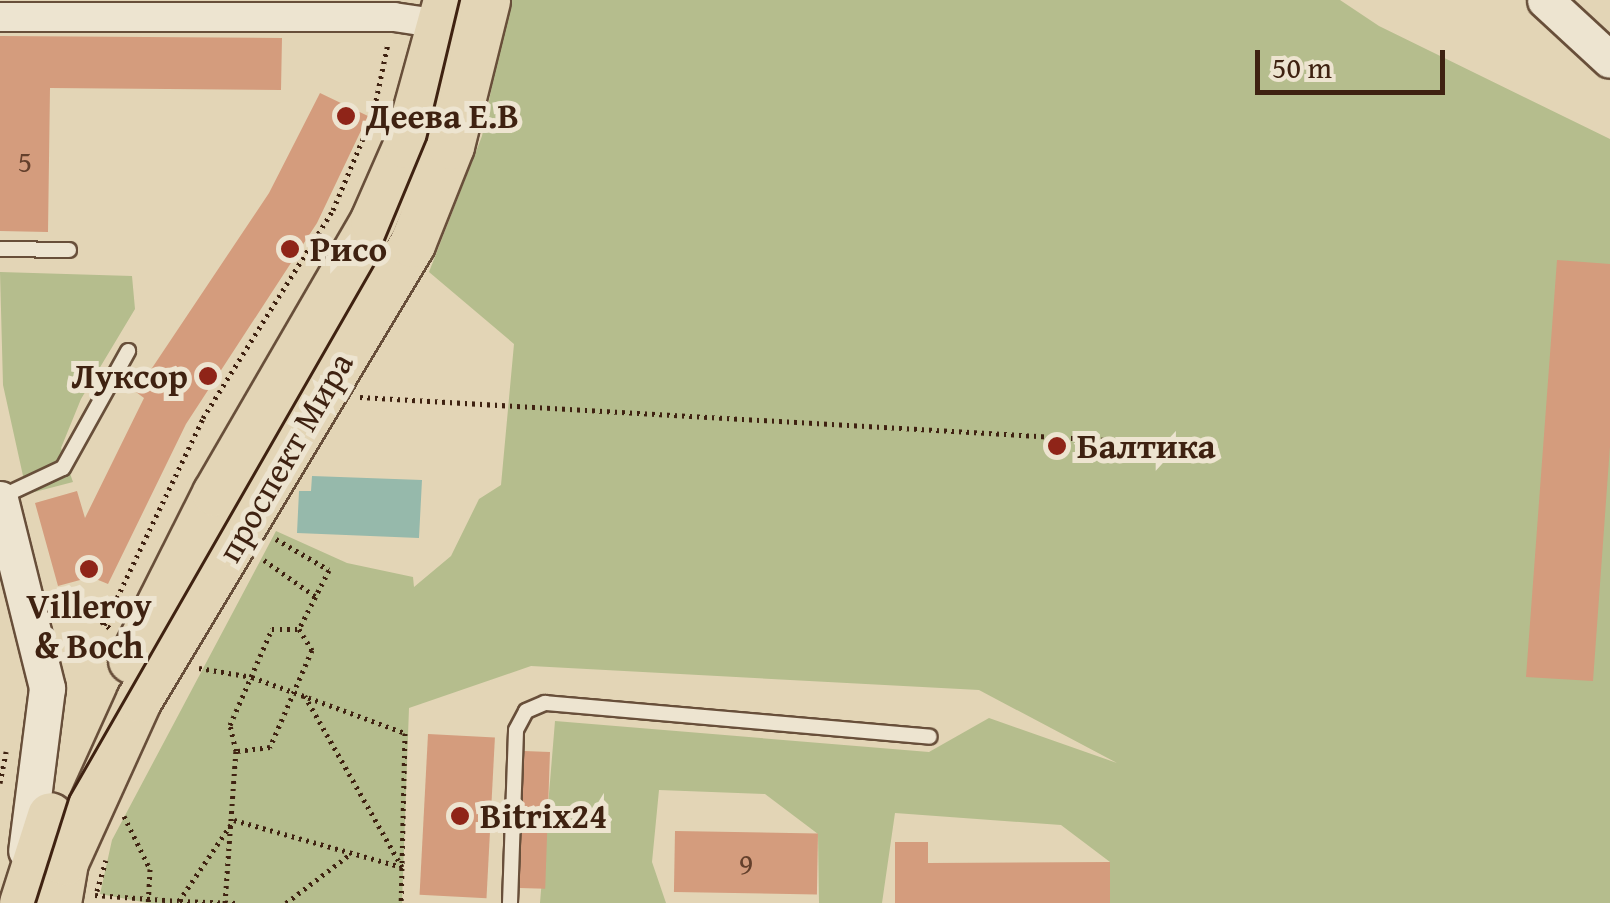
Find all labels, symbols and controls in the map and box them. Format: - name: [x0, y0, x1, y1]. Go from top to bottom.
- scale bar: [1260, 30, 1450, 92]
- text: 50 m: [1272, 45, 1332, 89]
- place label: Деева Е.В: [366, 95, 519, 137]
- marker: Деева Е.В: [335, 105, 357, 127]
- house number: 5: [18, 143, 32, 179]
- place label: Рисо: [310, 228, 387, 270]
- marker: Рисо: [279, 238, 301, 260]
- street label: проспект Мира: [208, 345, 362, 569]
- place label: Луксор: [71, 355, 188, 397]
- marker: Луксор: [197, 365, 219, 387]
- place label: Балтика: [1077, 425, 1216, 467]
- marker: Балтика: [1046, 435, 1068, 457]
- marker: Villeroy & Boch: [78, 558, 100, 580]
- place label: Villeroy & Boch: [26, 585, 152, 667]
- place label: Bitrix24: [480, 795, 607, 837]
- marker: Bitrix24: [449, 805, 471, 827]
- house number: 9: [739, 845, 753, 881]

